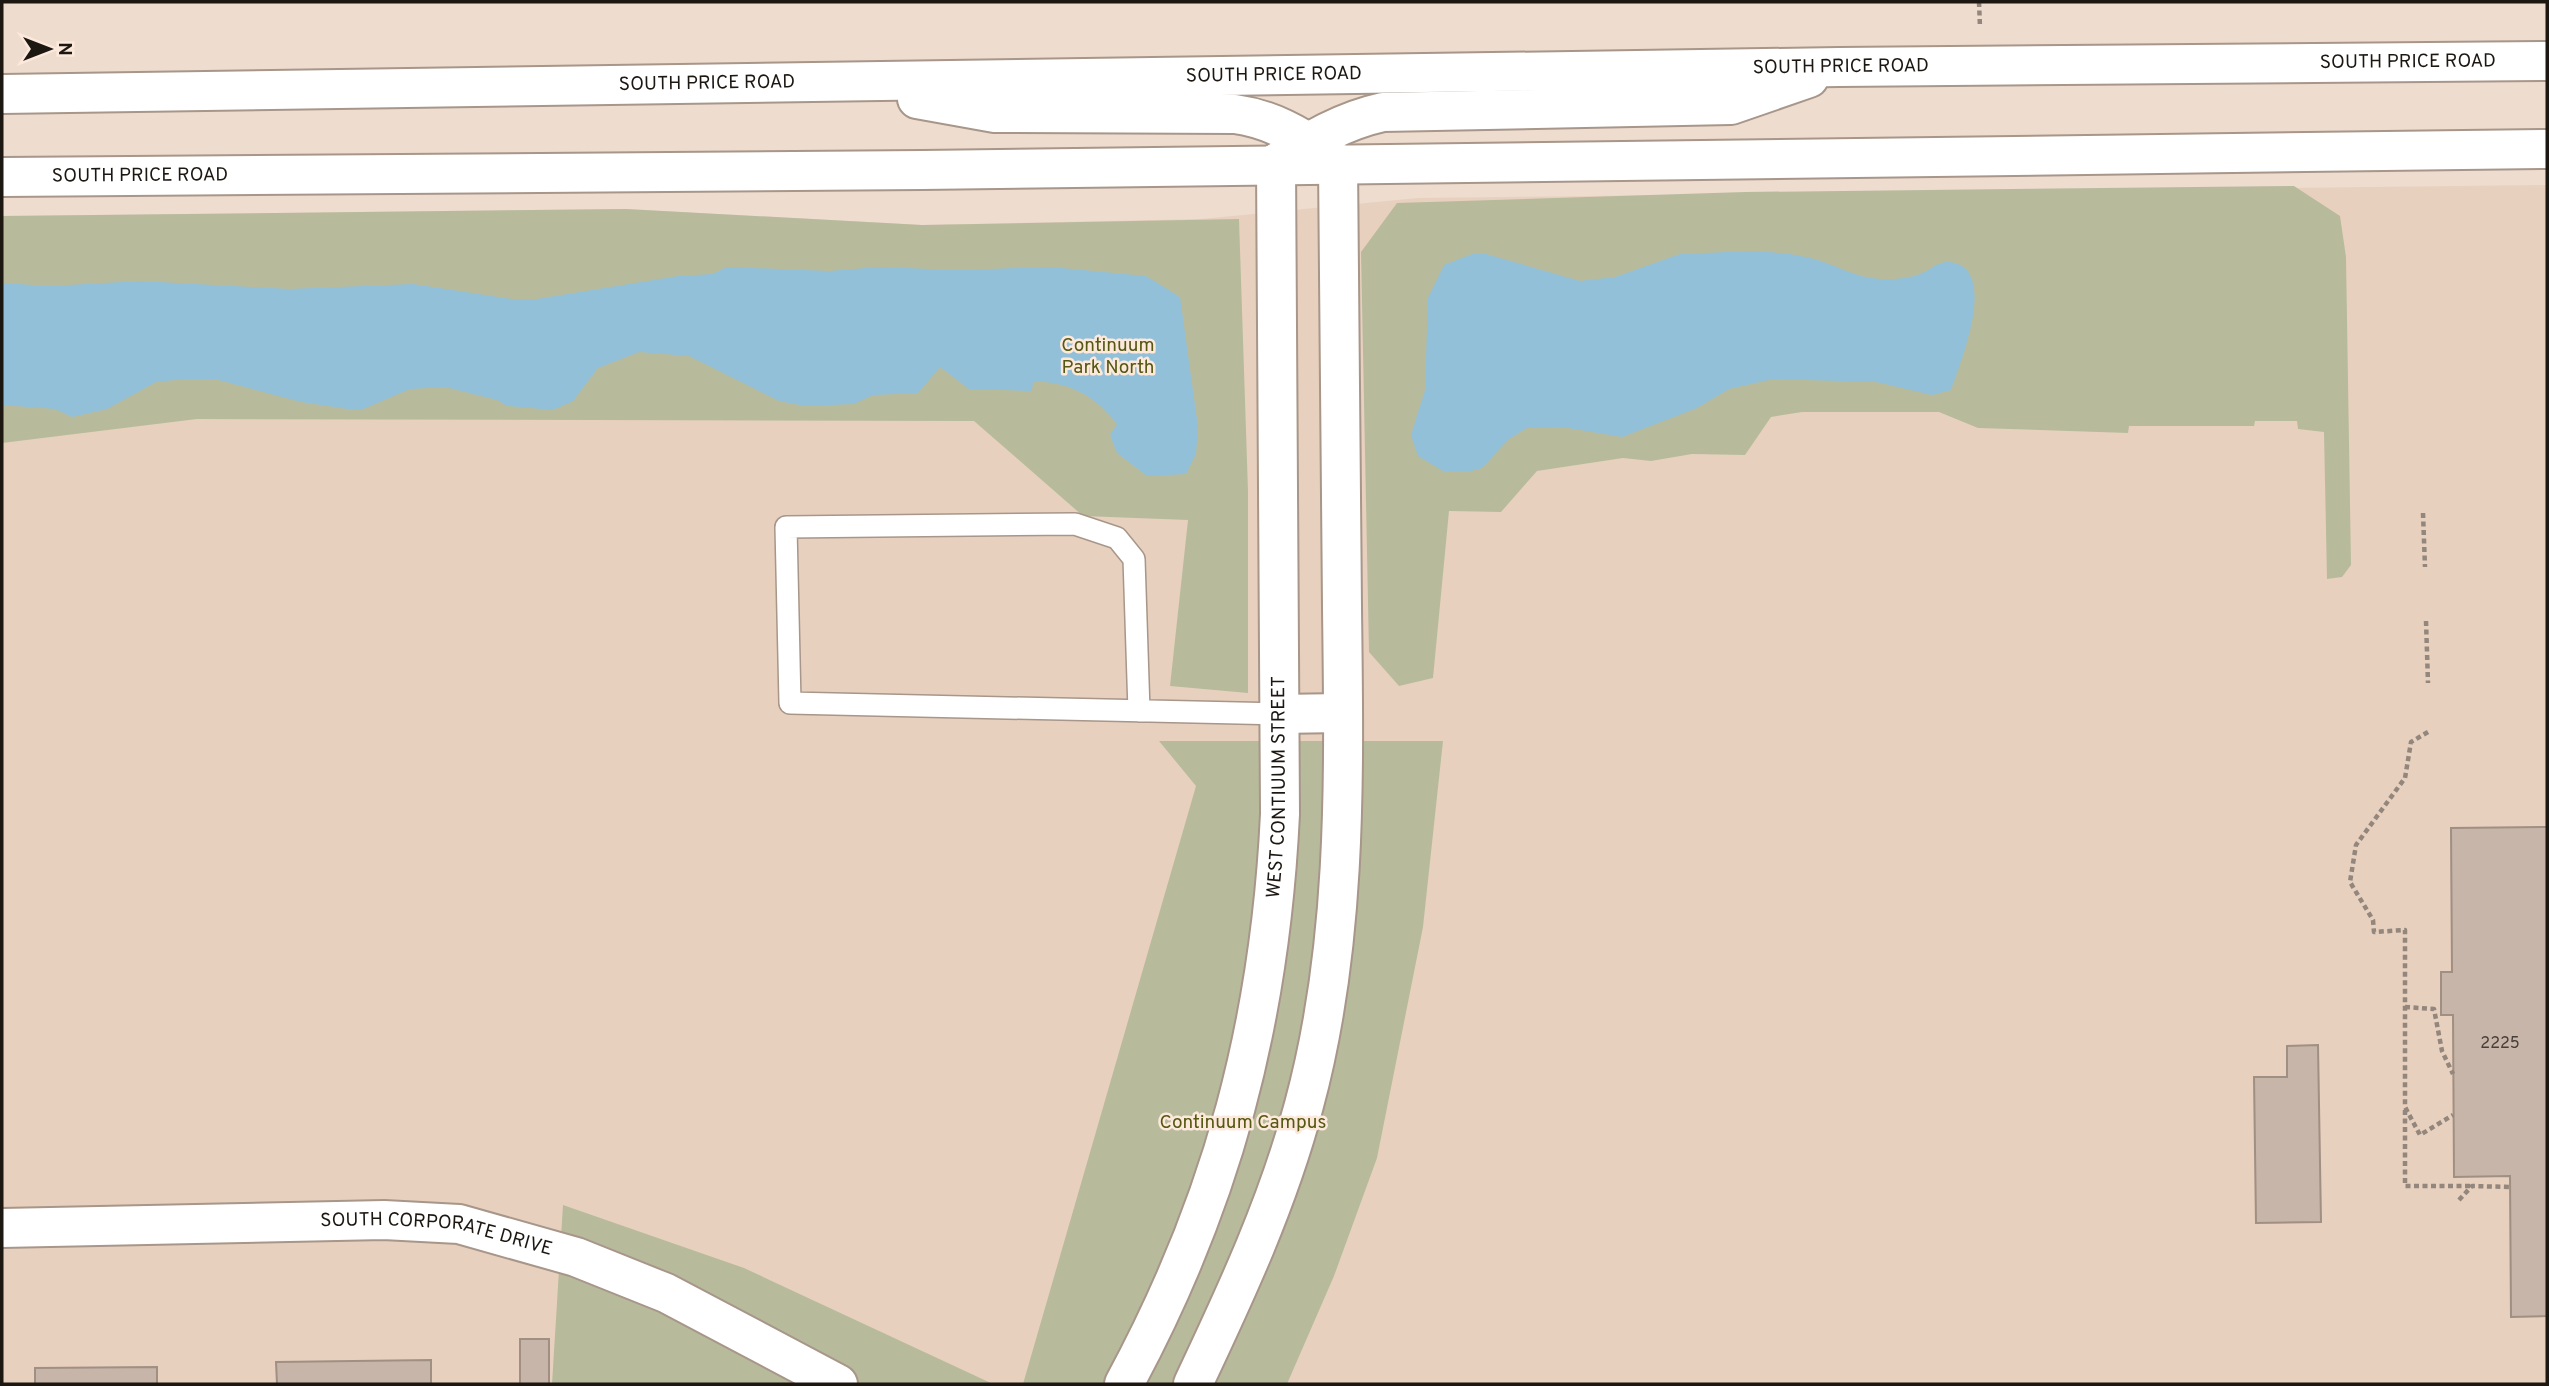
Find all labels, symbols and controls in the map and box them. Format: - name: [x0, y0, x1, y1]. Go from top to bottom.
- north arrow: [14, 14, 84, 84]
- text: N: [52, 42, 76, 56]
- street label: SOUTH PRICE ROAD: [2320, 49, 2496, 75]
- street label: SOUTH PRICE ROAD: [1752, 54, 1929, 80]
- street label: SOUTH PRICE ROAD: [1186, 62, 1362, 89]
- street label: SOUTH PRICE ROAD: [619, 70, 795, 97]
- street label: SOUTH PRICE ROAD: [52, 163, 228, 189]
- park label: Continuum Park North: [1061, 334, 1155, 380]
- street label: WEST CONTIUUM STREET: [1262, 676, 1292, 900]
- house number: 2225: [2480, 1034, 2520, 1054]
- park label: Continuum Campus: [1160, 1111, 1326, 1135]
- street label: SOUTH CORPORATE DRIVE: [320, 1208, 555, 1262]

